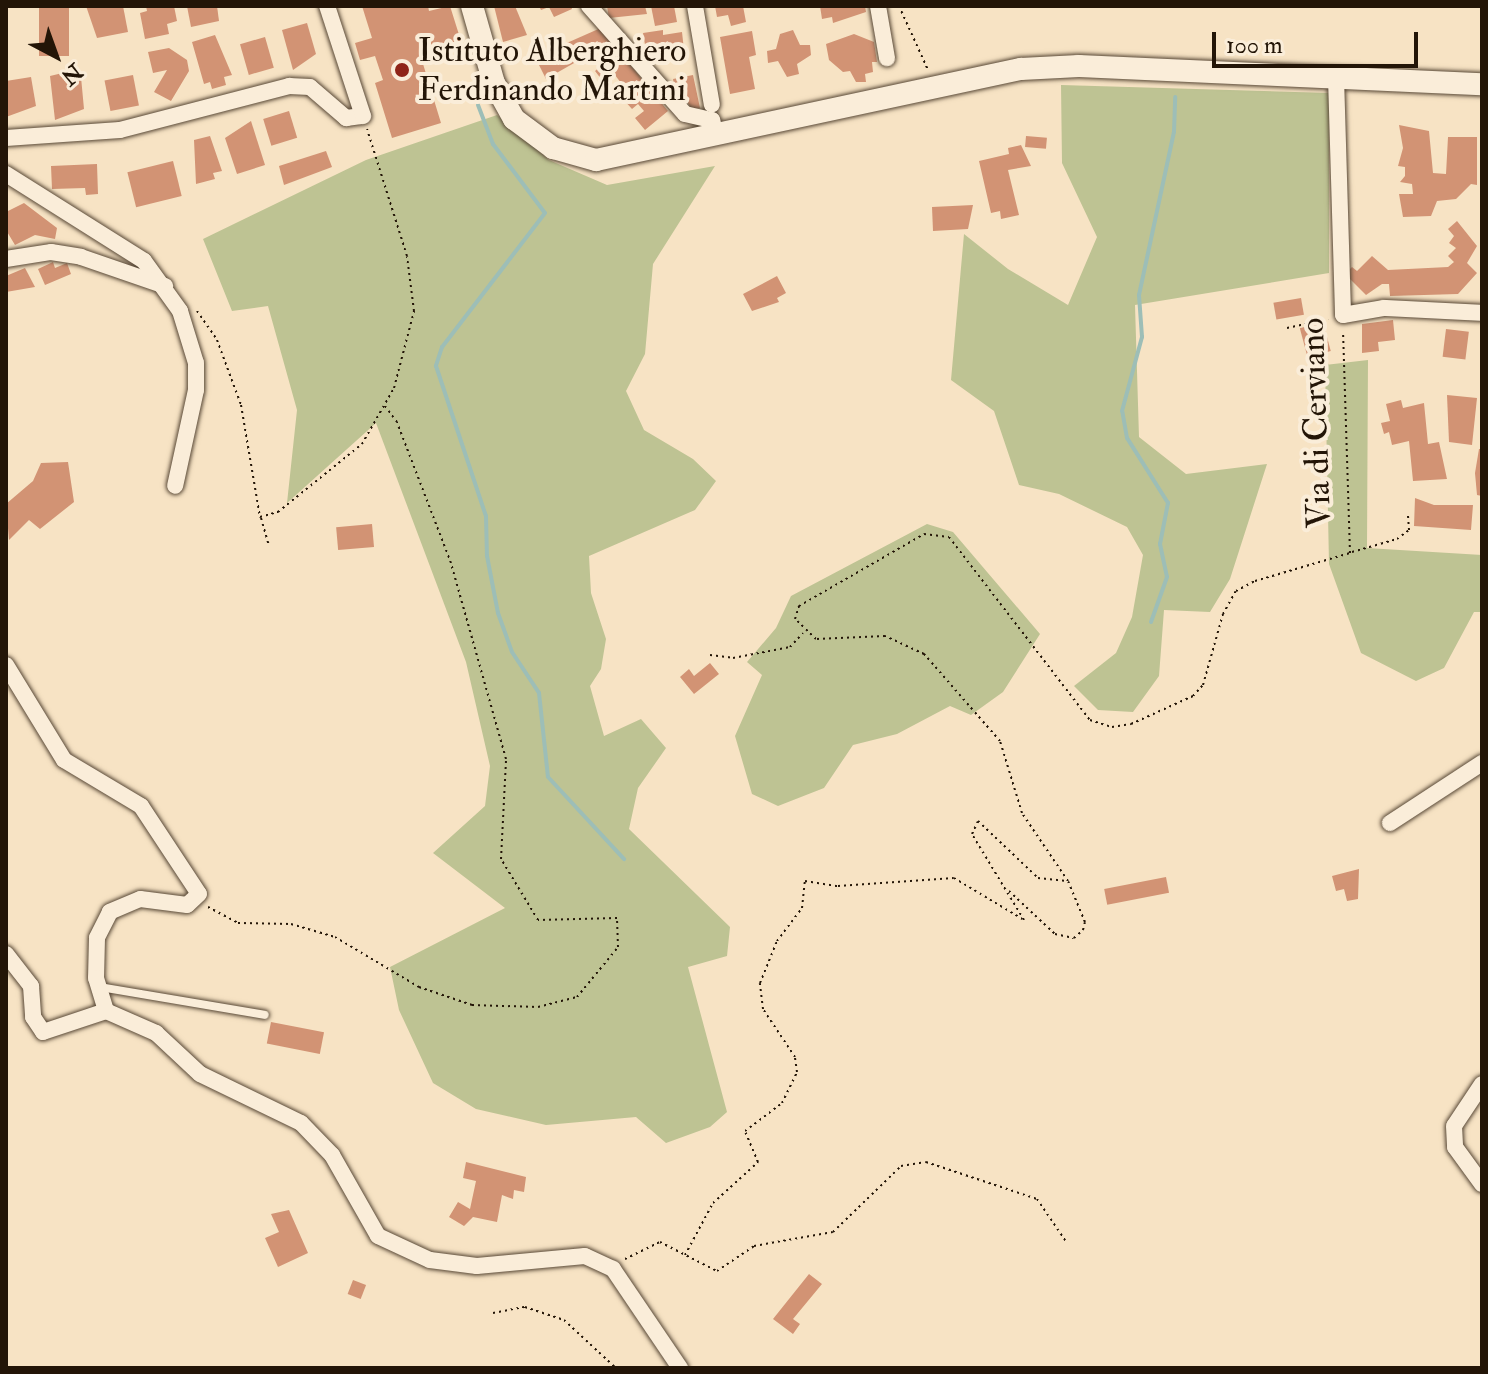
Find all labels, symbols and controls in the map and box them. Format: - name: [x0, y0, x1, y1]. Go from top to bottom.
- north arrow: [16, 16, 96, 96]
- scale bar: [1216, 16, 1422, 66]
- place label: Istituto Alberghiero Ferdinando Martini: [418, 30, 686, 110]
- text: 100 m: [1226, 30, 1283, 61]
- text: N: [55, 57, 88, 91]
- marker: Istituto Alberghiero Ferdinando Martini: [393, 61, 411, 79]
- street label: Via di Cerviano: [1292, 317, 1340, 529]

